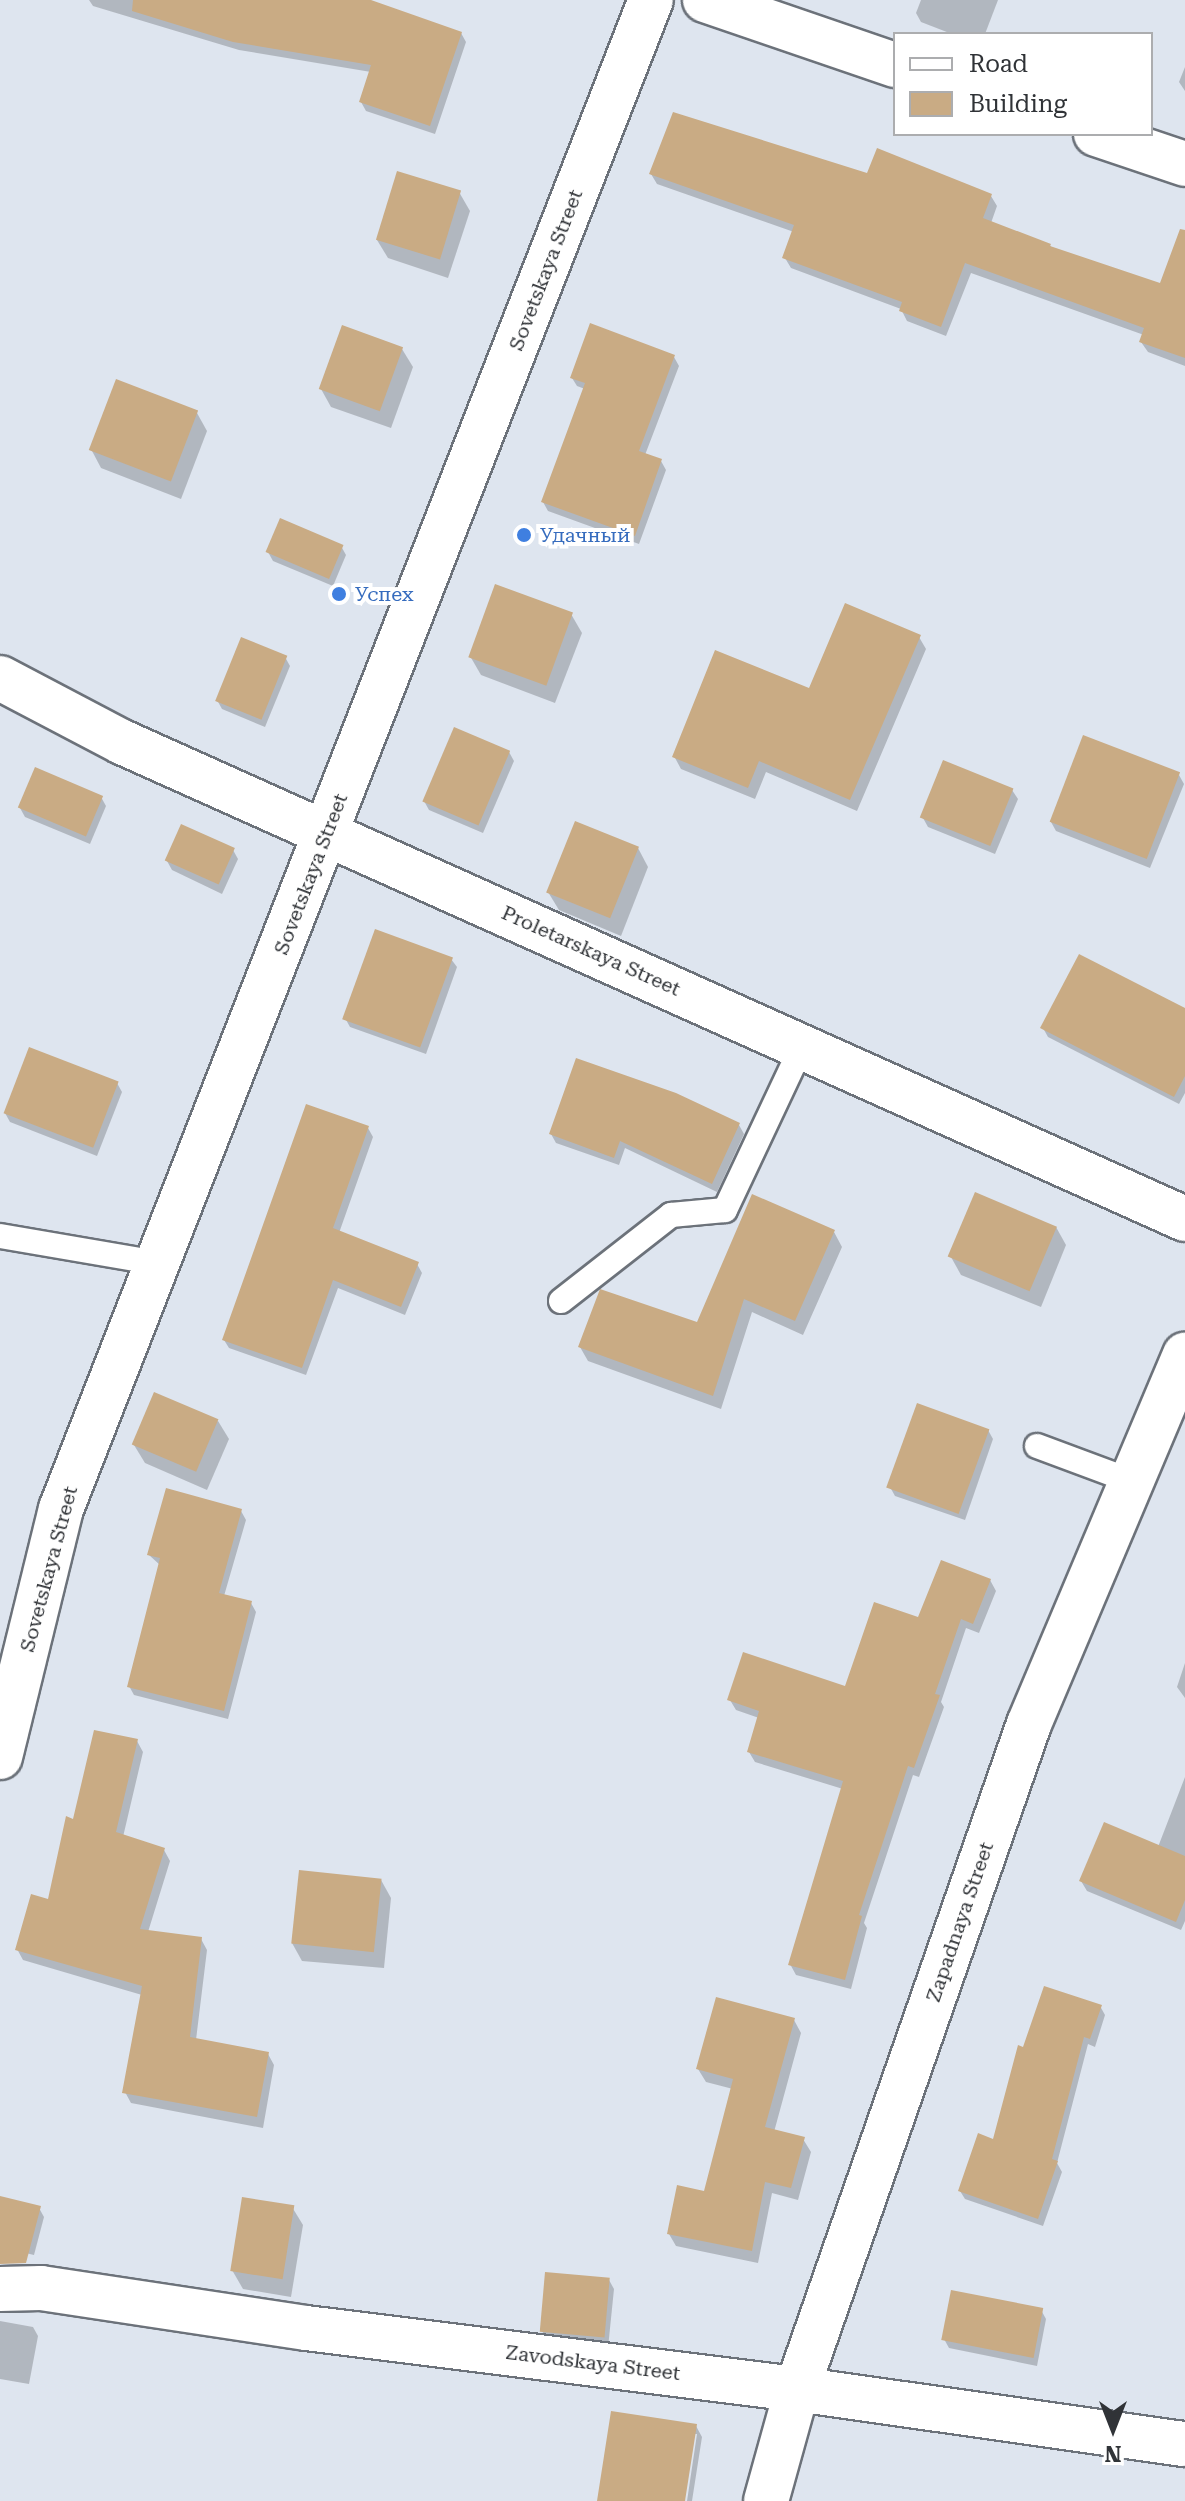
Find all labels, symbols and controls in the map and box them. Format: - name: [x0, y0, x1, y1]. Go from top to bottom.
- legend: [893, 32, 1153, 136]
- text: Road: [969, 50, 1028, 78]
- text: Building: [969, 90, 1067, 118]
- street label: Sovetskaya Street: [504, 186, 588, 354]
- place label: Удачный: [540, 523, 630, 547]
- marker: Удачный: [515, 526, 533, 544]
- place label: Успех: [355, 582, 413, 606]
- marker: Успех: [330, 585, 348, 603]
- street label: Sovetskaya Street: [269, 790, 353, 958]
- street label: Proletarskaya Street: [498, 901, 684, 1001]
- street label: Sovetskaya Street: [15, 1483, 83, 1655]
- street label: Zapadnaya Street: [921, 1839, 999, 2005]
- street label: Zavodskaya Street: [504, 2340, 682, 2386]
- north arrow: [1073, 2389, 1153, 2469]
- text: N: [1105, 2441, 1121, 2466]

